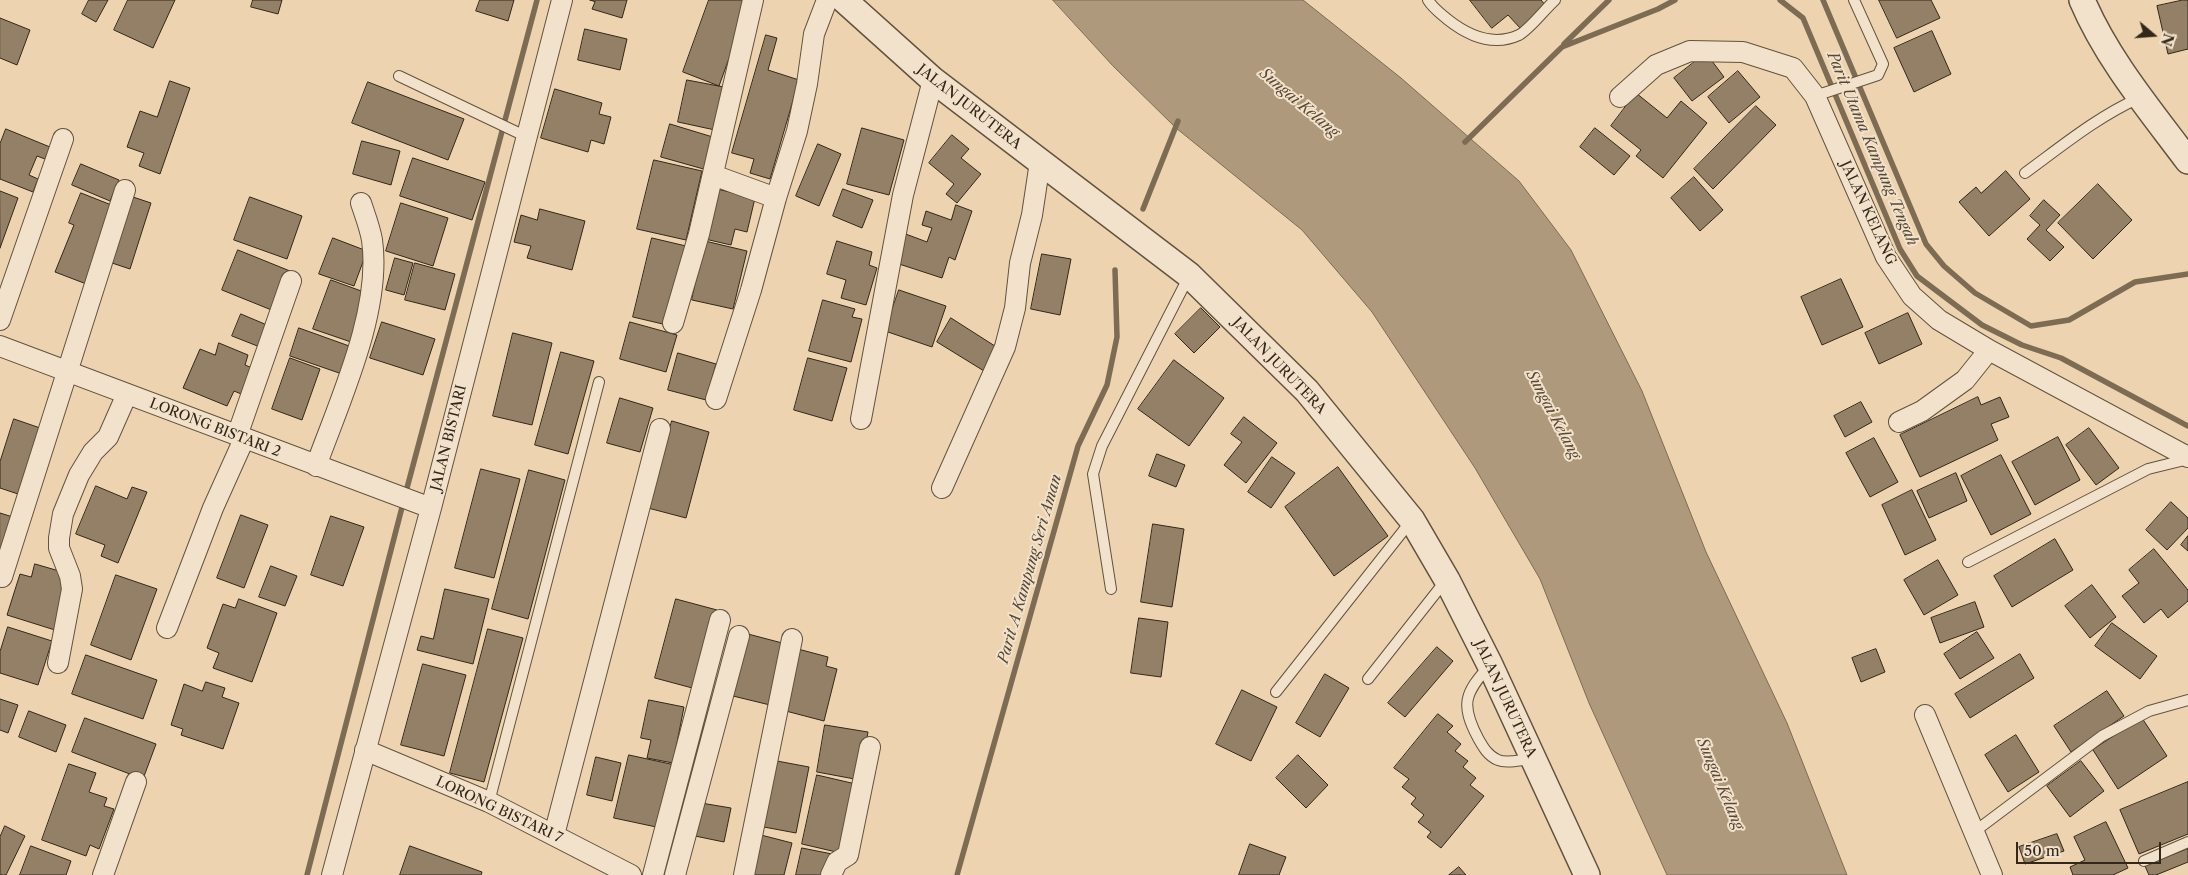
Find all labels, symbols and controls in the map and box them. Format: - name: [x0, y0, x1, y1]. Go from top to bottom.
- north arrow: [2128, 10, 2178, 60]
- text: N: [2157, 31, 2178, 48]
- water label: Parit Utama Kampung Tengah: [1823, 49, 1921, 249]
- street label: JALAN JURUTERA: [913, 61, 1025, 153]
- water label: Sungai Kelang: [1256, 65, 1342, 141]
- street label: JALAN KELANG: [1837, 158, 1899, 268]
- street label: JALAN JURUTERA: [1229, 314, 1329, 418]
- water label: Sungai Kelang: [1522, 368, 1584, 462]
- street label: JALAN BISTARI: [428, 383, 470, 493]
- street label: LORONG BISTARI 2: [147, 395, 283, 461]
- water label: Parit A Kampung Seri Aman: [994, 472, 1066, 666]
- street label: JALAN JURUTERA: [1470, 638, 1540, 760]
- water label: Sungai Kelang: [1693, 735, 1747, 833]
- street label: LORONG BISTARI 7: [433, 773, 565, 847]
- scale bar: [2018, 832, 2163, 864]
- text: 50 m: [2024, 841, 2060, 860]

